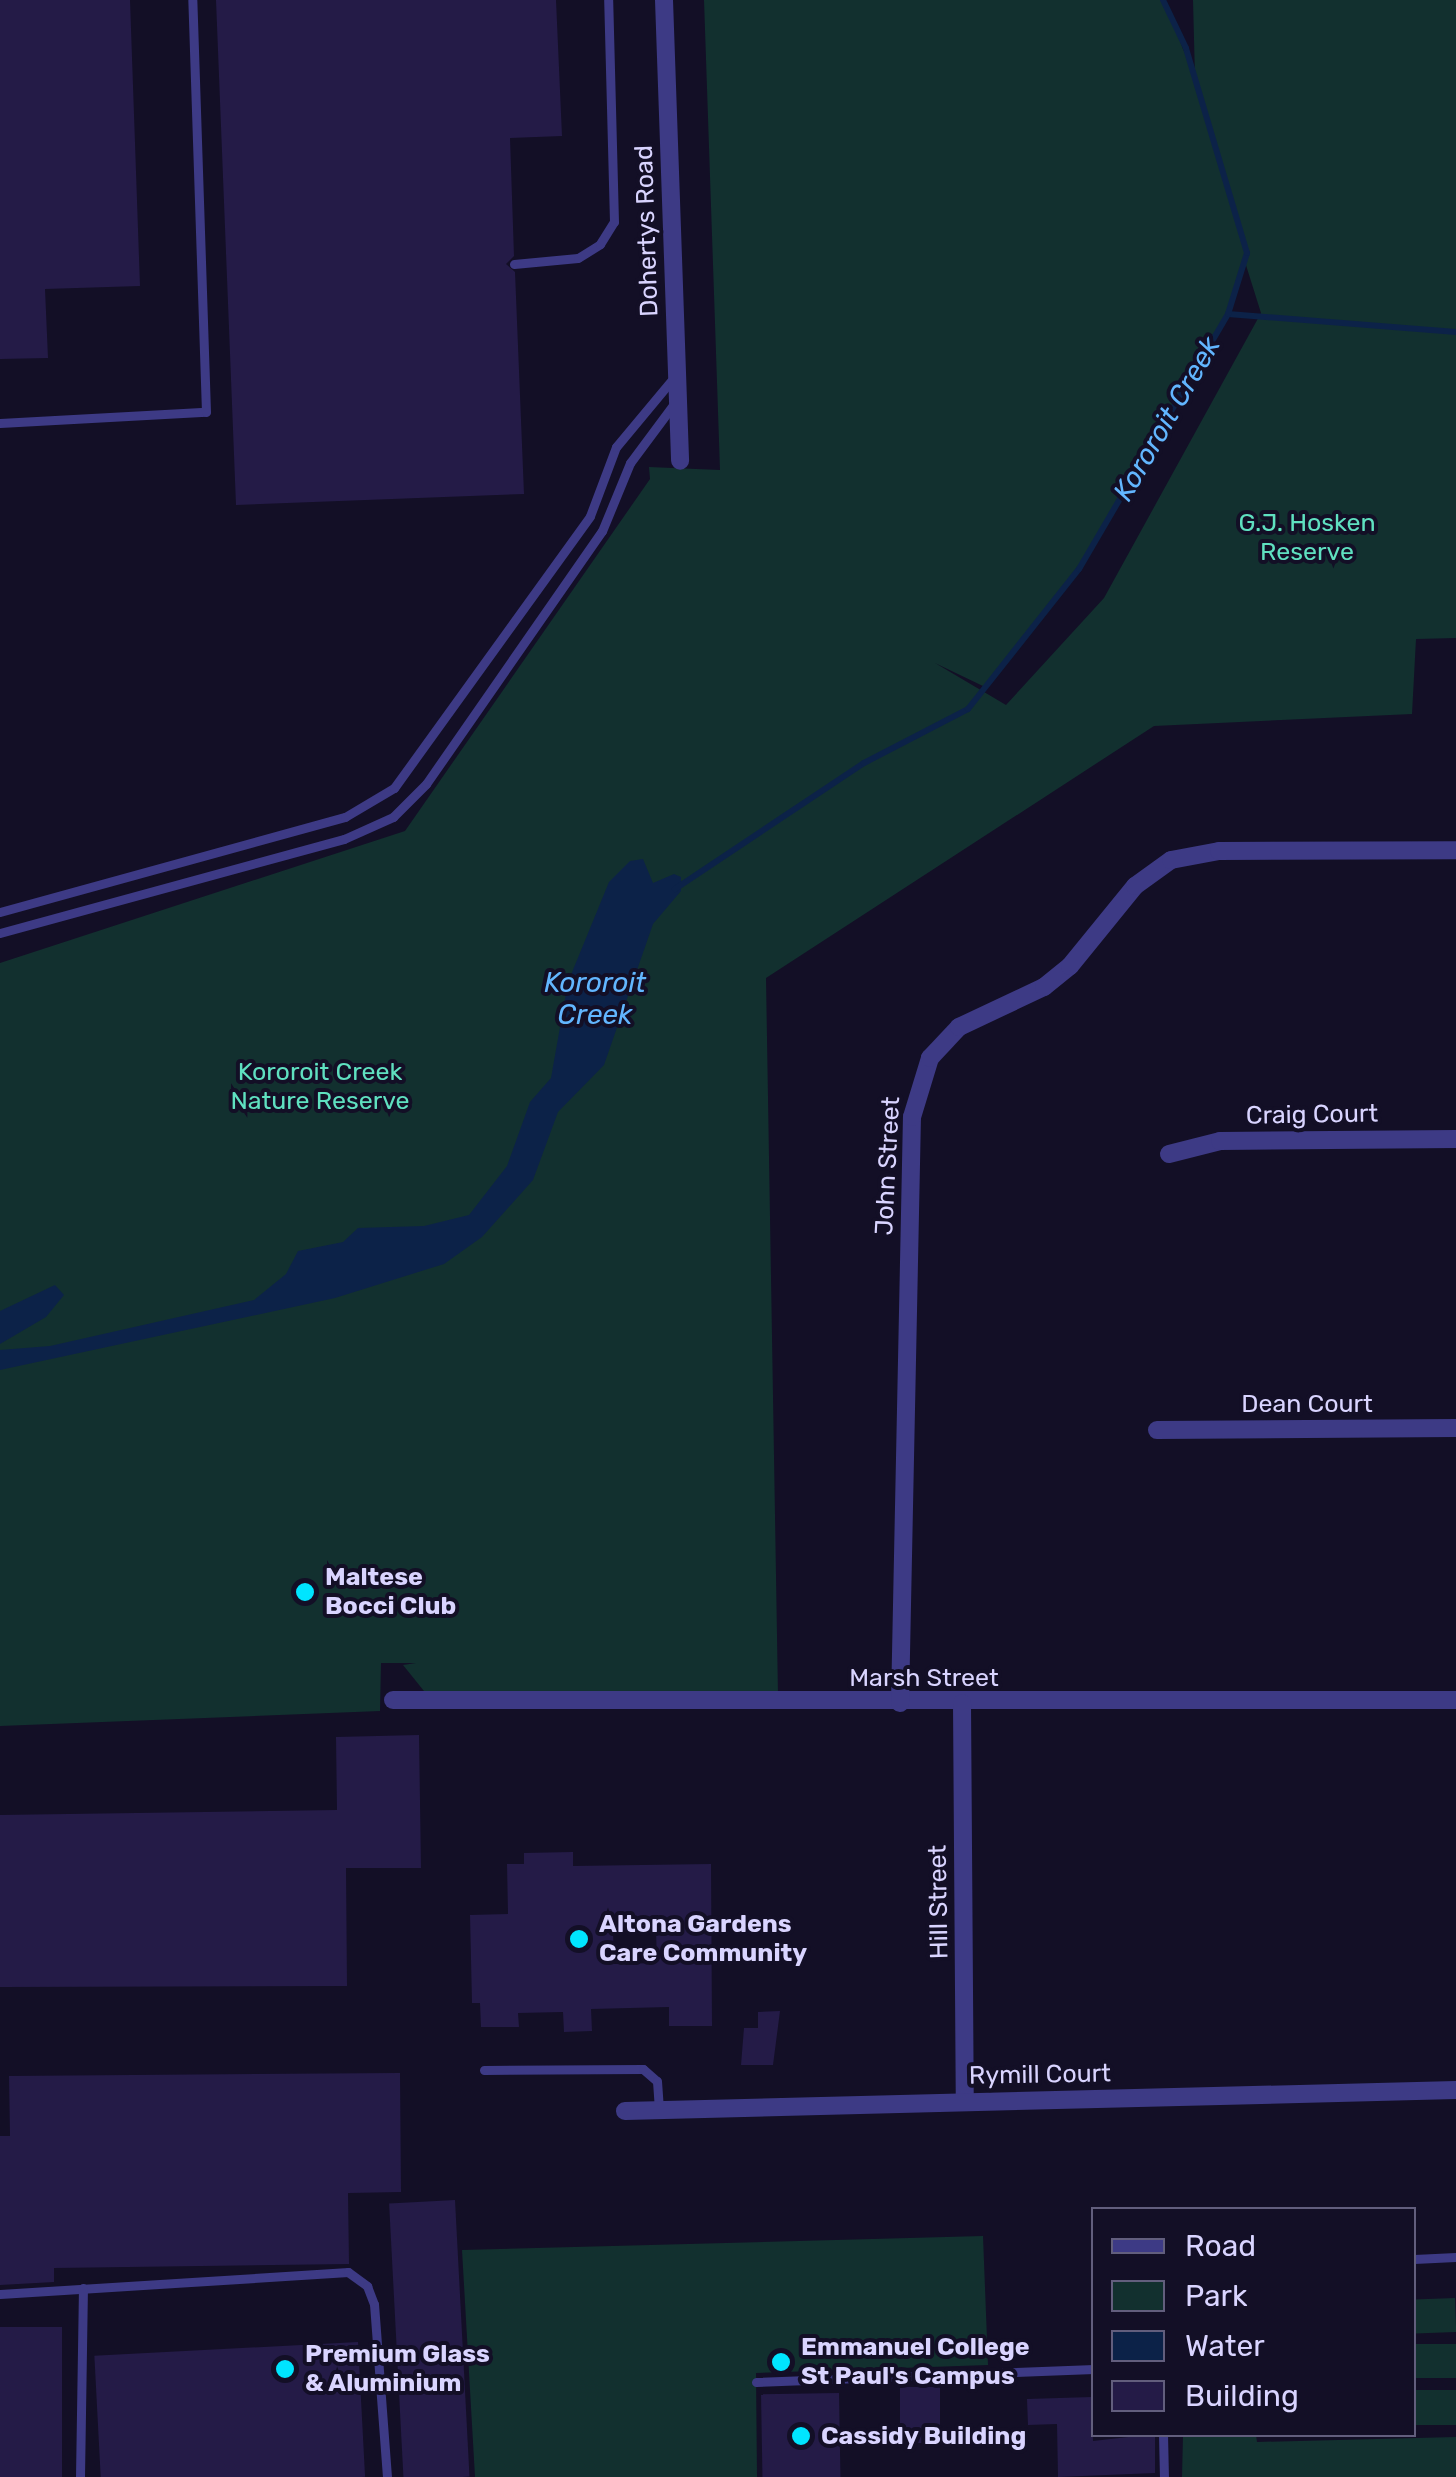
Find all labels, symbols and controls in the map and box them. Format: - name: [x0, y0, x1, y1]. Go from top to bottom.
- street label: Dohertys Road: [629, 145, 665, 317]
- water label: Kororoit Creek: [1106, 331, 1228, 507]
- park label: G.J. Hosken Reserve: [1238, 509, 1376, 568]
- water label: Kororoit Creek: [544, 966, 646, 1032]
- park label: Kororoit Creek Nature Reserve: [230, 1058, 410, 1117]
- street label: John Street: [869, 1096, 907, 1236]
- street label: Craig Court: [1246, 1099, 1378, 1131]
- street label: Dean Court: [1241, 1389, 1373, 1419]
- place label: Maltese Bocci Club: [325, 1563, 456, 1622]
- marker: Maltese Bocci Club: [294, 1581, 316, 1603]
- street label: Marsh Street: [849, 1663, 999, 1693]
- street label: Hill Street: [923, 1845, 955, 1959]
- place label: Altona Gardens Care Community: [599, 1910, 807, 1969]
- marker: Altona Gardens Care Community: [568, 1928, 590, 1950]
- street label: Rymill Court: [969, 2059, 1111, 2091]
- legend: [1091, 2207, 1416, 2437]
- text: Road: [1185, 2228, 1256, 2264]
- text: Park: [1185, 2278, 1247, 2314]
- text: Water: [1185, 2328, 1265, 2364]
- place label: Emmanuel College St Paul's Campus: [801, 2333, 1030, 2392]
- place label: Premium Glass & Aluminium: [305, 2340, 490, 2399]
- marker: Emmanuel College St Paul's Campus: [770, 2351, 792, 2373]
- marker: Premium Glass & Aluminium: [274, 2358, 296, 2380]
- text: Building: [1185, 2378, 1299, 2414]
- place label: Cassidy Building: [821, 2421, 1027, 2451]
- marker: Cassidy Building: [790, 2425, 812, 2447]

